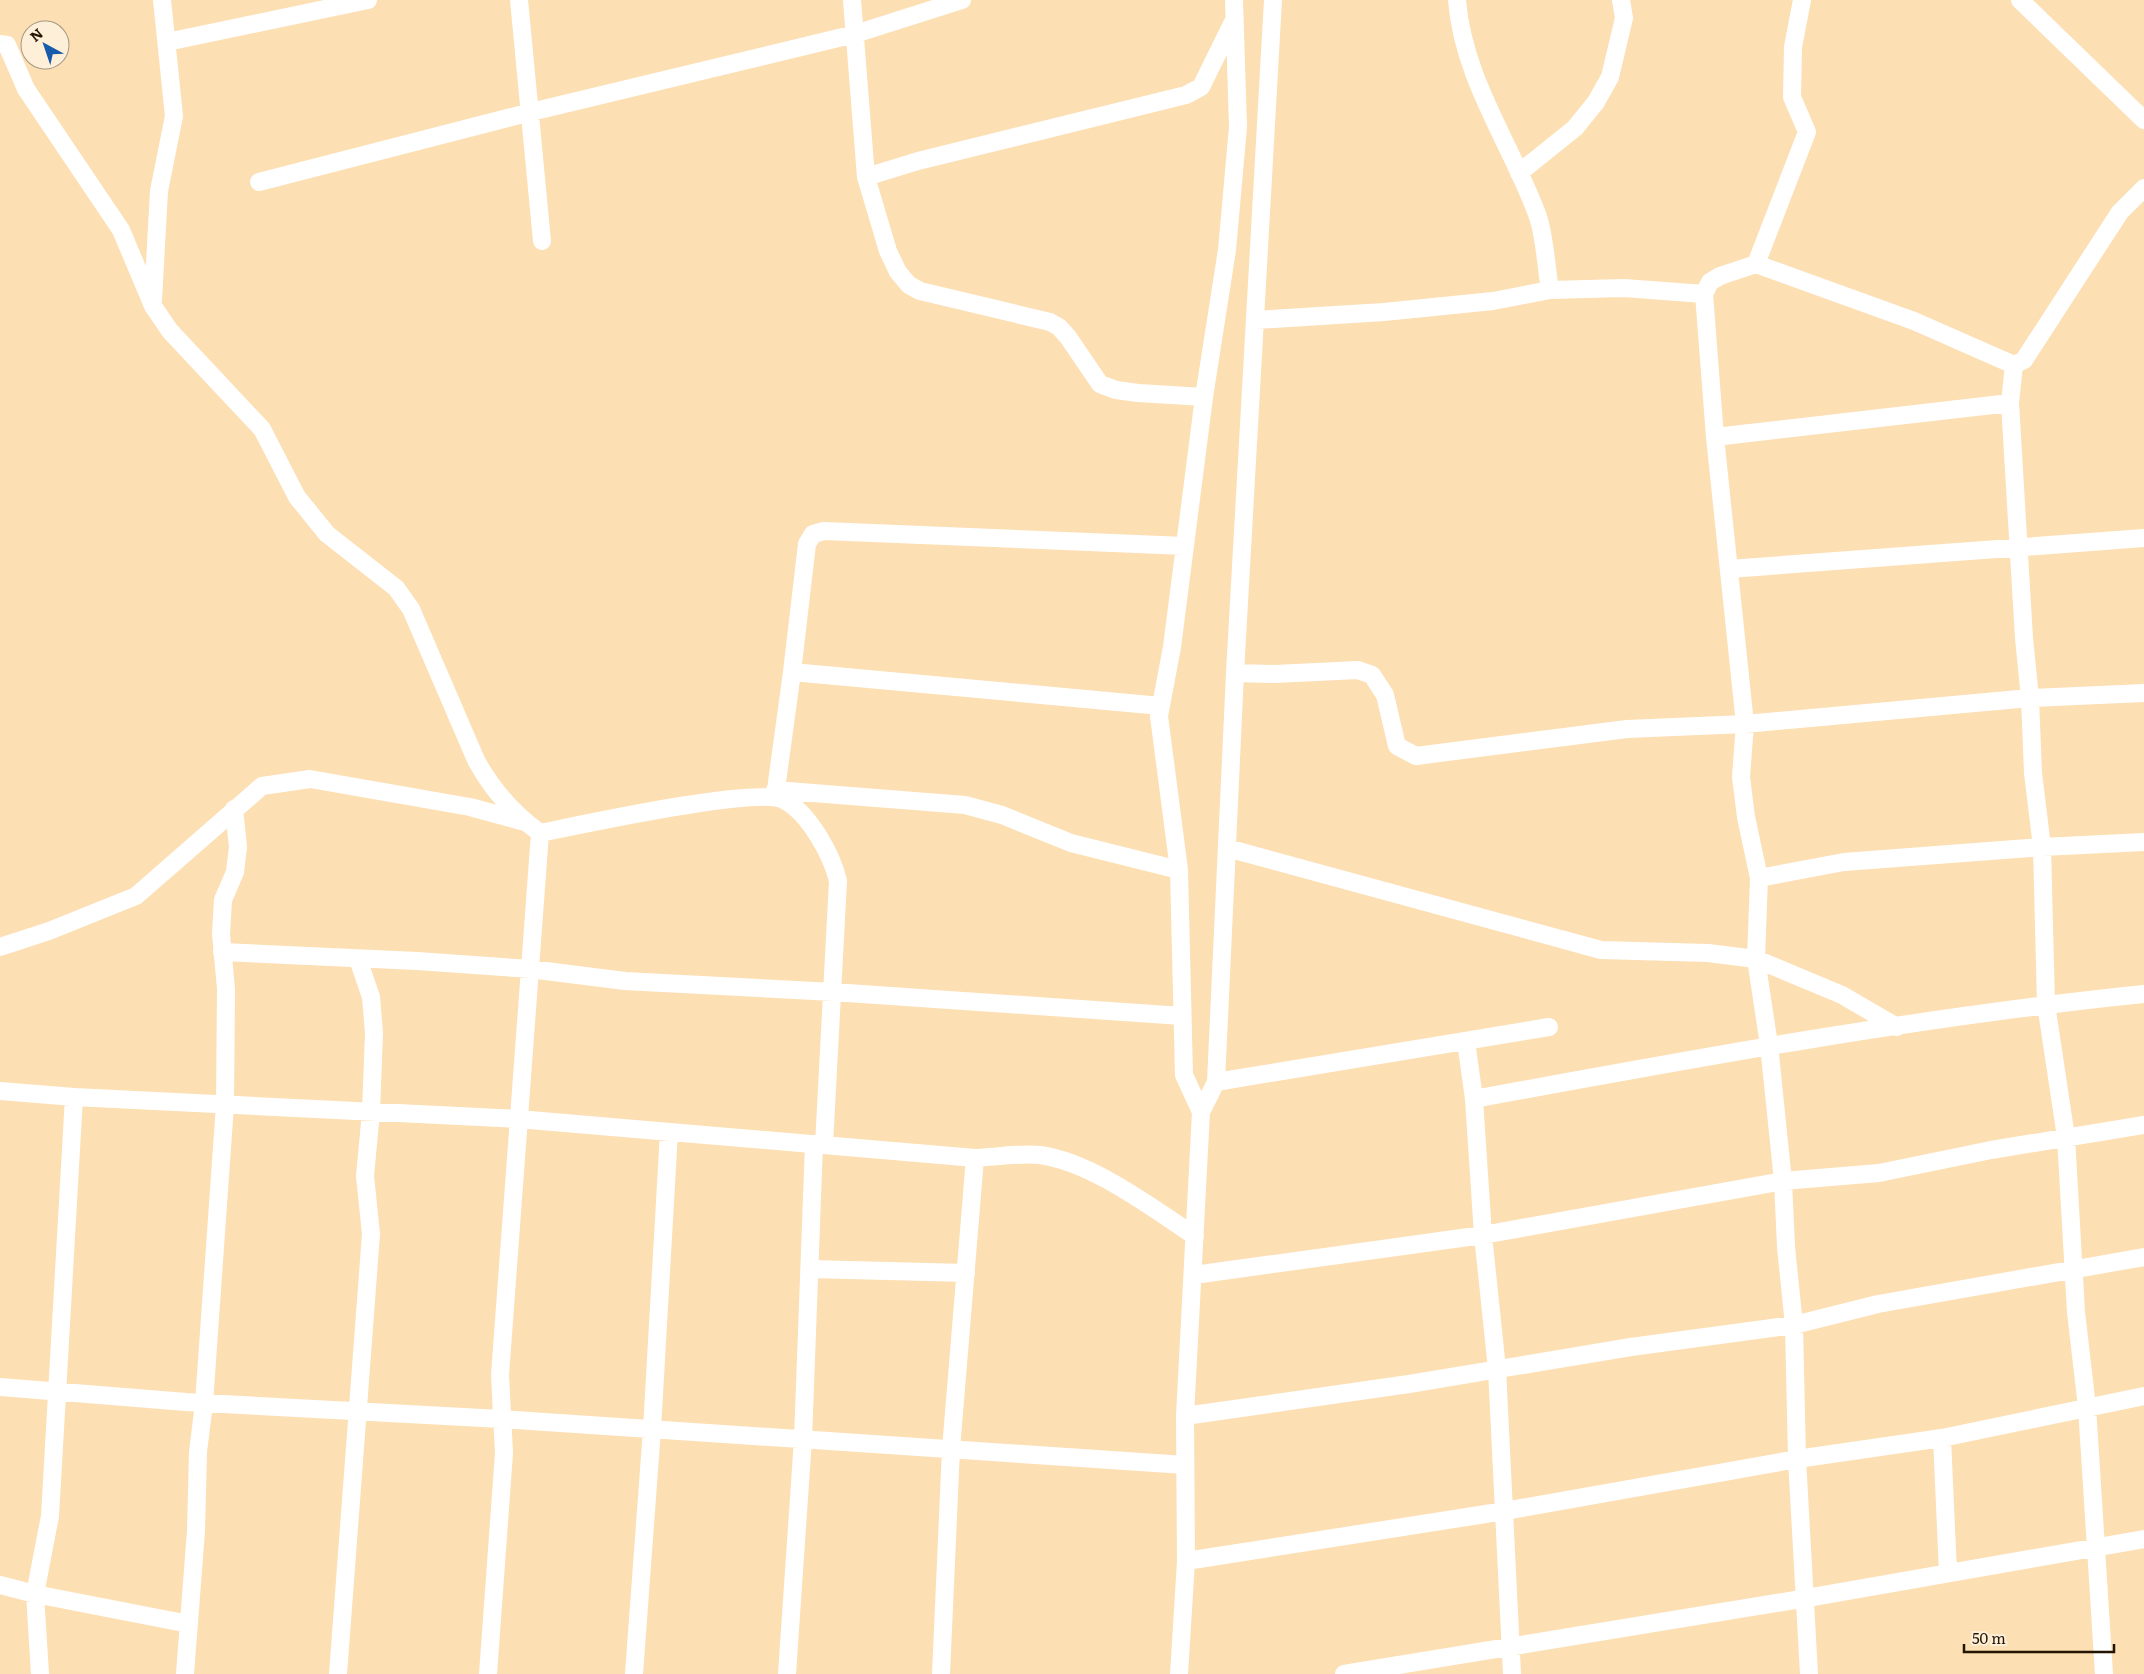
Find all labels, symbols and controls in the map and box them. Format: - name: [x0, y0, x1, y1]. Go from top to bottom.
- north arrow: [20, 20, 70, 70]
- text: N: [25, 23, 47, 46]
- scale bar: [1964, 1622, 2114, 1654]
- text: 50 m: [1972, 1626, 2006, 1649]

